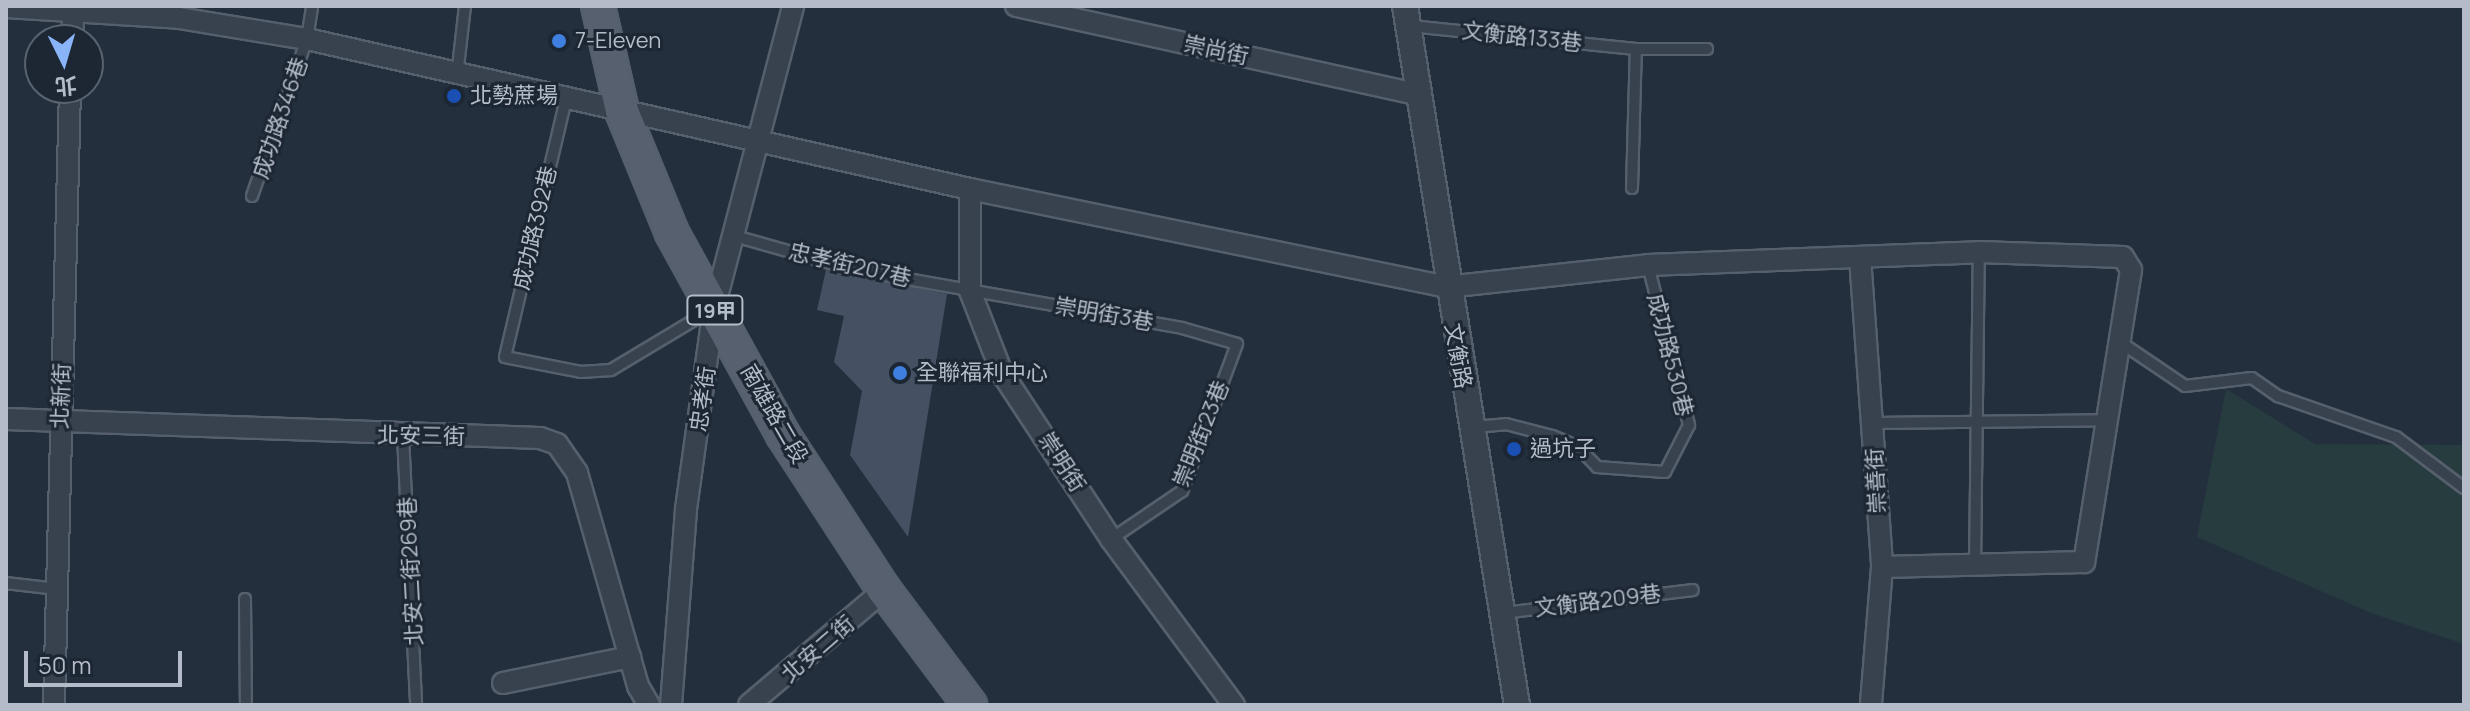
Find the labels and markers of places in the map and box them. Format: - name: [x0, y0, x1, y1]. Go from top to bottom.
- place label: 7-Eleven: [575, 28, 661, 54]
- marker: 7-Eleven: [550, 32, 568, 50]
- place label: 北勢蔗場: [470, 83, 558, 109]
- marker: 北勢蔗場: [445, 87, 463, 105]
- place label: 全聯福利中心: [916, 360, 1048, 386]
- marker: 全聯福利中心: [891, 364, 909, 382]
- place label: 過坑子: [1530, 436, 1596, 462]
- marker: 過坑子: [1505, 440, 1523, 458]

